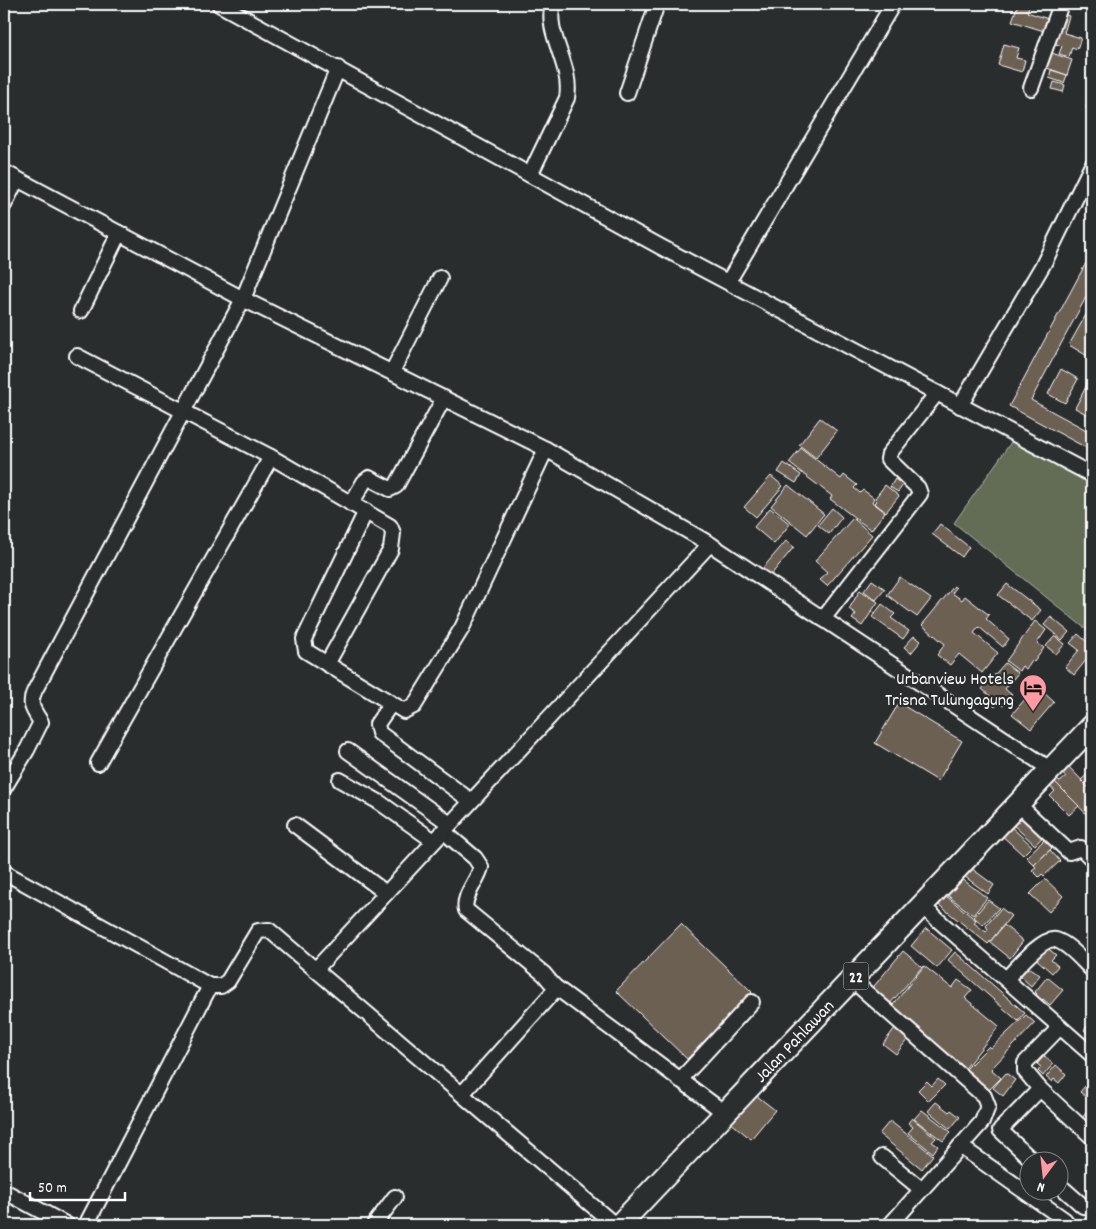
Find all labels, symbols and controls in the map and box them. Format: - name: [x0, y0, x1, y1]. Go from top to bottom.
- place label: Urbanview Hotels Trisna Tulungagung: [885, 668, 1014, 714]
- hotel icon: Urbanview Hotels Trisna Tulungagung: [1018, 673, 1048, 712]
- road number: 22: [844, 962, 868, 989]
- street label: Jalan Pahlawan: [750, 995, 841, 1090]
- north arrow: [1018, 1152, 1068, 1202]
- scale bar: [30, 1169, 125, 1201]
- text: N: [1035, 1176, 1047, 1197]
- text: 50 m: [38, 1178, 67, 1200]

